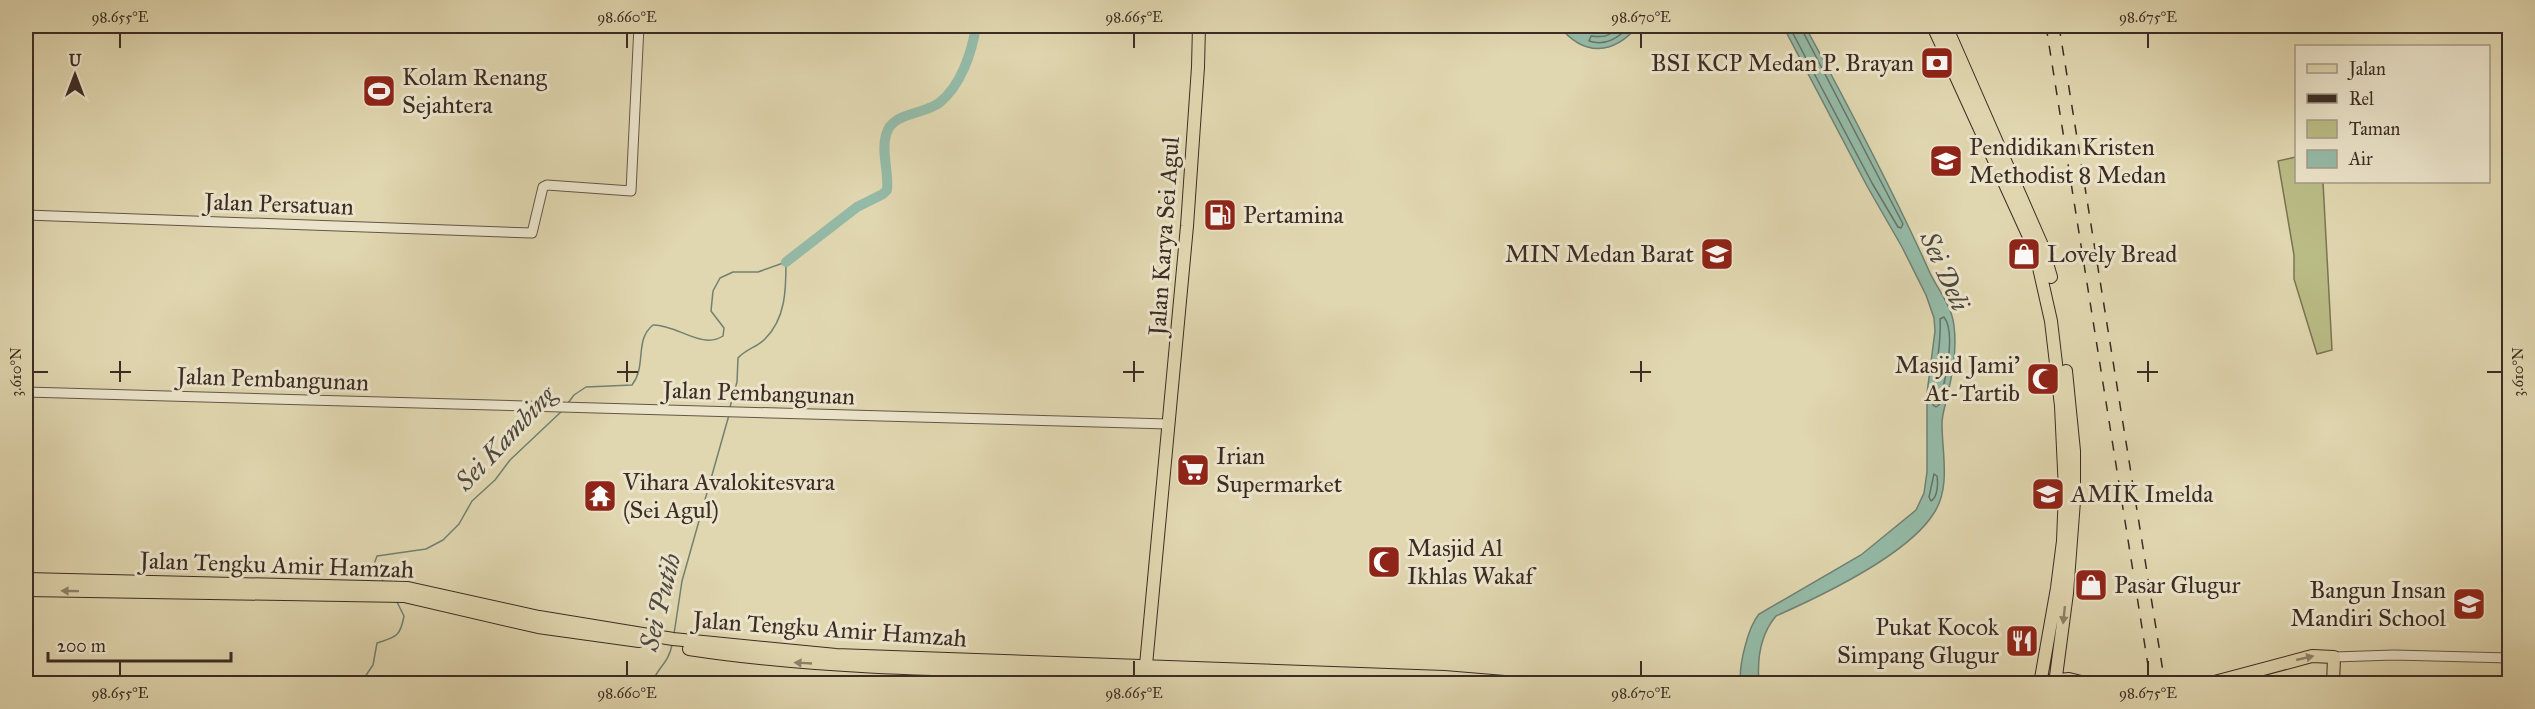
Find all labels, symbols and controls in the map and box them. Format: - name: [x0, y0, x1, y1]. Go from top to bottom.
- text: 98.655°E: [92, 8, 149, 26]
- text: 98.660°E: [597, 8, 657, 26]
- text: 98.665°E: [1105, 8, 1163, 26]
- text: 98.670°E: [1611, 8, 1671, 26]
- text: 98.675°E: [2119, 8, 2177, 26]
- north arrow: [45, 45, 105, 105]
- bank icon: BSI KCP Medan P. Brayan: [1919, 45, 1955, 81]
- legend: [2295, 45, 2490, 183]
- place label: BSI KCP Medan P. Brayan: [1651, 48, 1914, 78]
- text: U: [69, 51, 82, 70]
- text: Jalan: [2347, 58, 2386, 81]
- place label: Kolam Renang Sejahtera: [402, 62, 548, 120]
- sports icon: Kolam Renang Sejahtera: [361, 73, 397, 109]
- text: Rel: [2349, 88, 2374, 110]
- text: Taman: [2349, 118, 2401, 140]
- place label: Pendidikan Kristen Methodist 8 Medan: [1969, 132, 2166, 190]
- street label: Jalan Karya Sei Agul: [1142, 135, 1186, 339]
- school or university icon: Pendidikan Kristen Methodist 8 Medan: [1928, 143, 1964, 179]
- text: Air: [2348, 148, 2373, 170]
- street label: Jalan Persatuan: [201, 186, 354, 222]
- fuel station icon: Pertamina: [1202, 197, 1238, 233]
- place label: Pertamina: [1243, 200, 1345, 230]
- water label: Sei Deli: [1913, 225, 1977, 316]
- school or university icon: MIN Medan Barat: [1699, 236, 1735, 272]
- shop icon: Lovely Bread: [2006, 236, 2042, 272]
- place label: MIN Medan Barat: [1505, 239, 1694, 269]
- place label: Lovely Bread: [2047, 239, 2177, 269]
- text: 3.610°N: [7, 347, 25, 397]
- text: 3.610°N: [2509, 347, 2527, 397]
- place label: Masjid Jami' At-Tartib: [1895, 350, 2020, 408]
- street label: Jalan Pembangunan: [173, 361, 370, 397]
- mosque icon: Masjid Jami' At-Tartib: [2025, 361, 2061, 397]
- street label: Jalan Pembangunan: [659, 375, 856, 411]
- water label: Sei Kambing: [448, 377, 563, 498]
- place label: Irian Supermarket: [1216, 441, 1343, 499]
- supermarket icon: Irian Supermarket: [1175, 452, 1211, 488]
- place label: Vihara Avalokitesvara (Sei Agul): [622, 467, 836, 525]
- school or university icon: AMIK Imelda: [2030, 476, 2066, 512]
- temple icon: Vihara Avalokitesvara (Sei Agul): [582, 478, 618, 514]
- place label: AMIK Imelda: [2070, 479, 2214, 509]
- place label: Masjid Al Ikhlas Wakaf: [1407, 533, 1537, 591]
- mosque icon: Masjid Al Ikhlas Wakaf: [1366, 544, 1402, 580]
- street label: Jalan Tengku Amir Hamzah: [136, 545, 415, 585]
- water label: Sei Putih: [632, 550, 688, 655]
- shop icon: Pasar Glugur: [2073, 567, 2109, 603]
- place label: Pasar Glugur: [2114, 570, 2240, 600]
- place label: Bangun Insan Mandiri School: [2291, 575, 2447, 633]
- one-way arrow: [60, 586, 79, 596]
- school or university icon: Bangun Insan Mandiri School: [2451, 586, 2487, 622]
- street label: Jalan Tengku Amir Hamzah: [689, 604, 968, 654]
- one-way arrow: [2060, 605, 2069, 624]
- place label: Pukat Kocok Simpang Glugur: [1837, 612, 2000, 670]
- restaurant icon: Pukat Kocok Simpang Glugur: [2004, 623, 2040, 659]
- scale bar: [48, 625, 231, 663]
- text: 200 m: [57, 635, 106, 657]
- one-way arrow: [2295, 653, 2314, 663]
- one-way arrow: [794, 659, 813, 668]
- text: 98.655°E: [92, 684, 149, 702]
- text: 98.660°E: [597, 684, 657, 702]
- text: 98.665°E: [1105, 684, 1163, 702]
- text: 98.670°E: [1611, 684, 1671, 702]
- text: 98.675°E: [2119, 684, 2177, 702]

